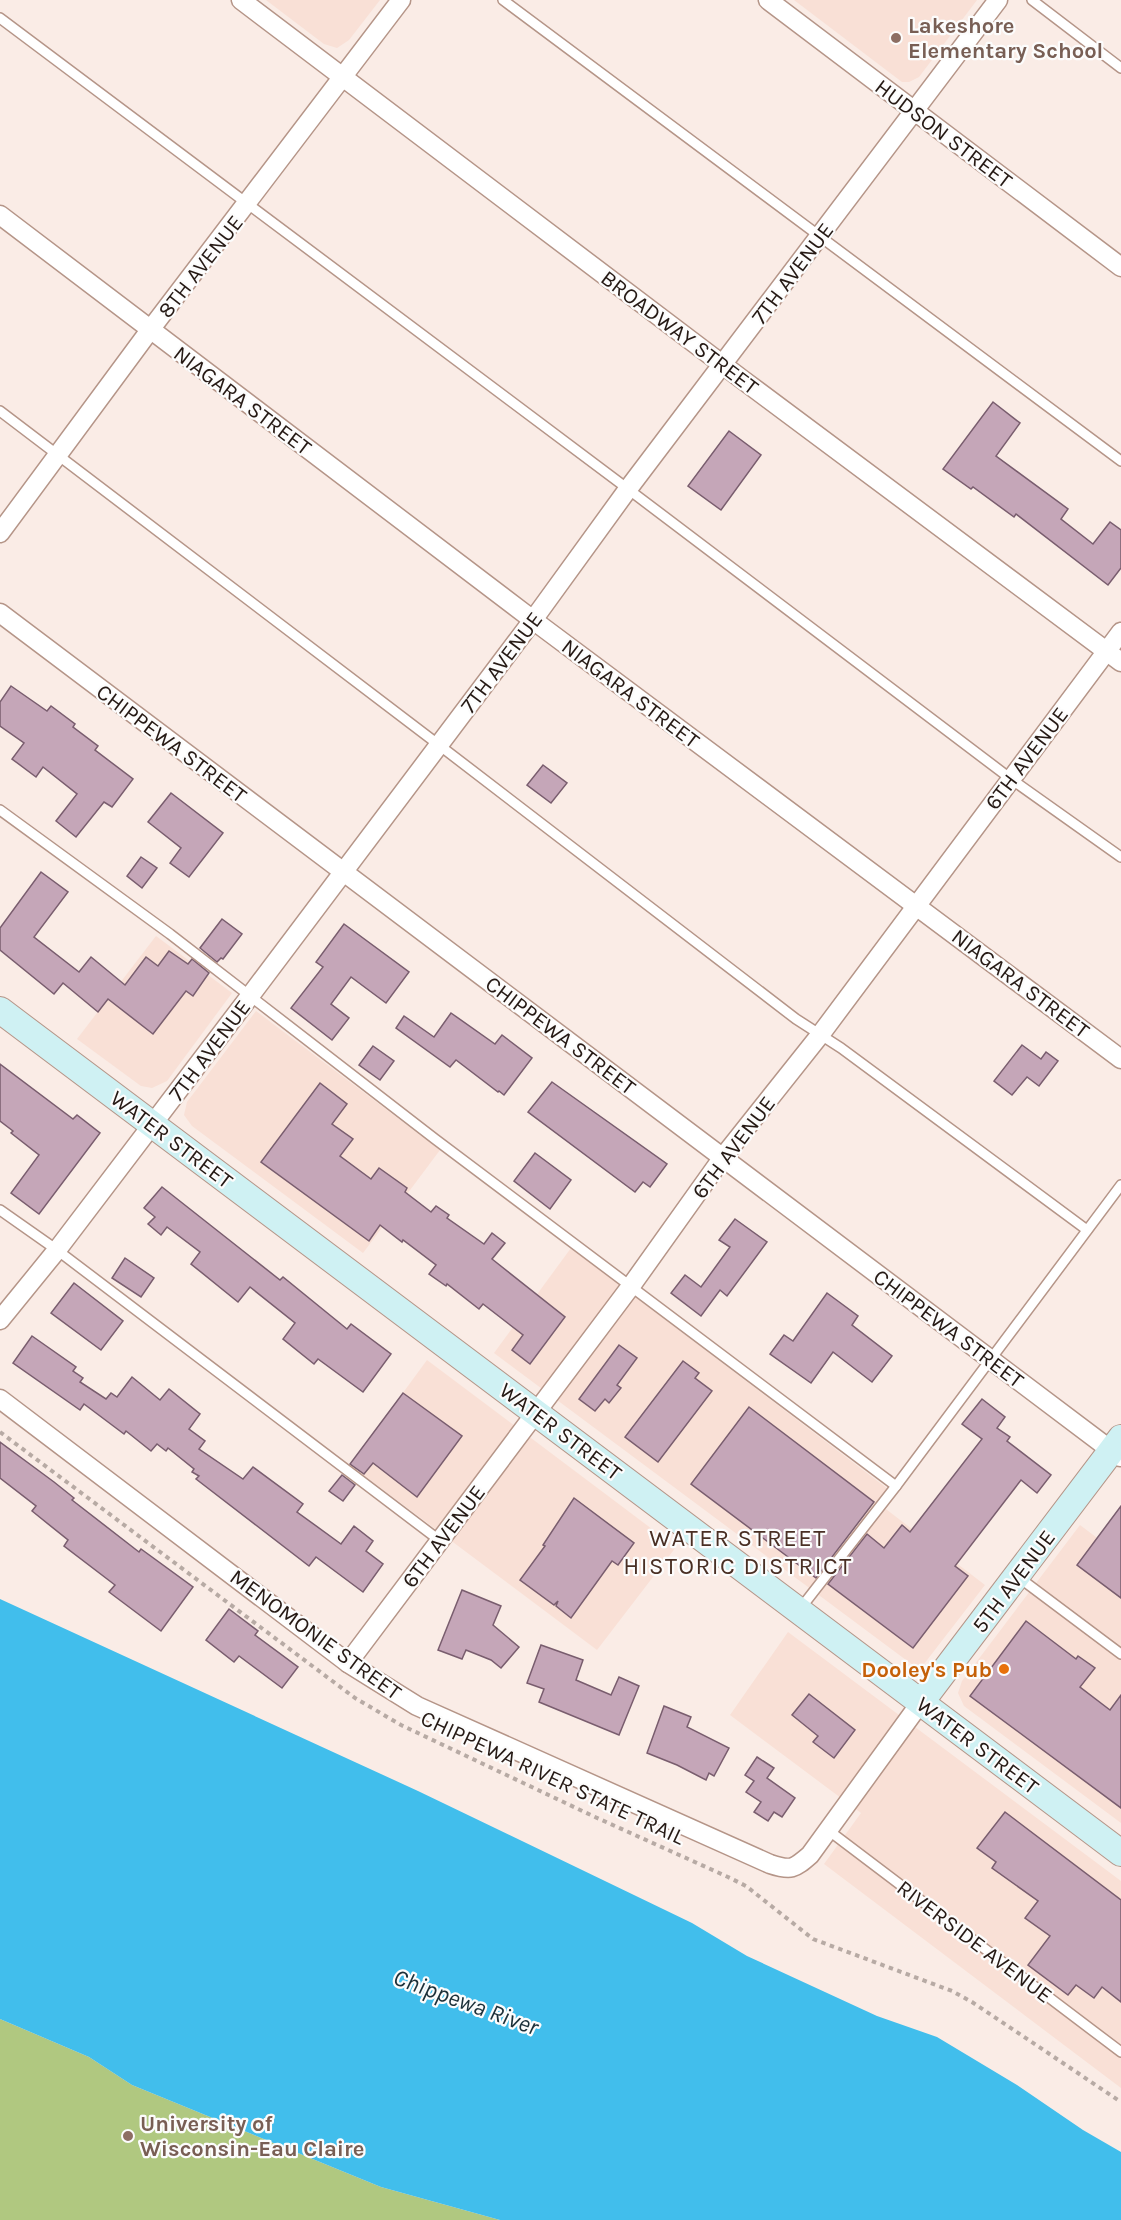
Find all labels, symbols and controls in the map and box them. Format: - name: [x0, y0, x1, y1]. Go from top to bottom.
- place label: Lakeshore Elementary School: [908, 13, 1103, 64]
- marker: Lakeshore Elementary School: [889, 31, 903, 45]
- street label: HUDSON STREET: [870, 74, 1017, 194]
- street label: 8TH AVENUE: [153, 210, 249, 323]
- street label: 7TH AVENUE: [746, 218, 839, 329]
- street label: BROADWAY STREET: [596, 265, 763, 400]
- street label: NIAGARA STREET: [168, 341, 316, 461]
- street label: 7TH AVENUE: [455, 607, 548, 718]
- street label: NIAGARA STREET: [556, 634, 704, 754]
- street label: CHIPPEWA STREET: [91, 679, 252, 809]
- street label: 6TH AVENUE: [980, 702, 1074, 815]
- street label: NIAGARA STREET: [946, 924, 1094, 1044]
- street label: CHIPPEWA STREET: [480, 971, 641, 1101]
- street label: 7TH AVENUE: [163, 995, 256, 1106]
- street label: WATER STREET: [105, 1085, 238, 1194]
- street label: 6TH AVENUE: [687, 1091, 781, 1204]
- street label: CHIPPEWA STREET: [868, 1264, 1029, 1394]
- street label: WATER STREET: [494, 1377, 627, 1486]
- street label: 6TH AVENUE: [397, 1480, 491, 1593]
- district label: WATER STREET HISTORIC DISTRICT: [623, 1524, 853, 1580]
- street label: 5TH AVENUE: [967, 1525, 1061, 1638]
- street label: MENOMONIE STREET: [225, 1564, 406, 1706]
- place label: Dooley's Pub: [861, 1657, 992, 1683]
- marker: Dooley's Pub: [997, 1662, 1011, 1676]
- street label: WATER STREET: [911, 1691, 1044, 1800]
- street label: CHIPPEWA RIVER STATE TRAIL: [416, 1705, 689, 1851]
- street label: RIVERSIDE AVENUE: [892, 1875, 1057, 2009]
- water label: Chippewa River: [390, 1963, 543, 2041]
- place label: University of Wisconsin-Eau Claire: [140, 2111, 364, 2162]
- marker: University of Wisconsin-Eau Claire: [121, 2129, 135, 2143]

